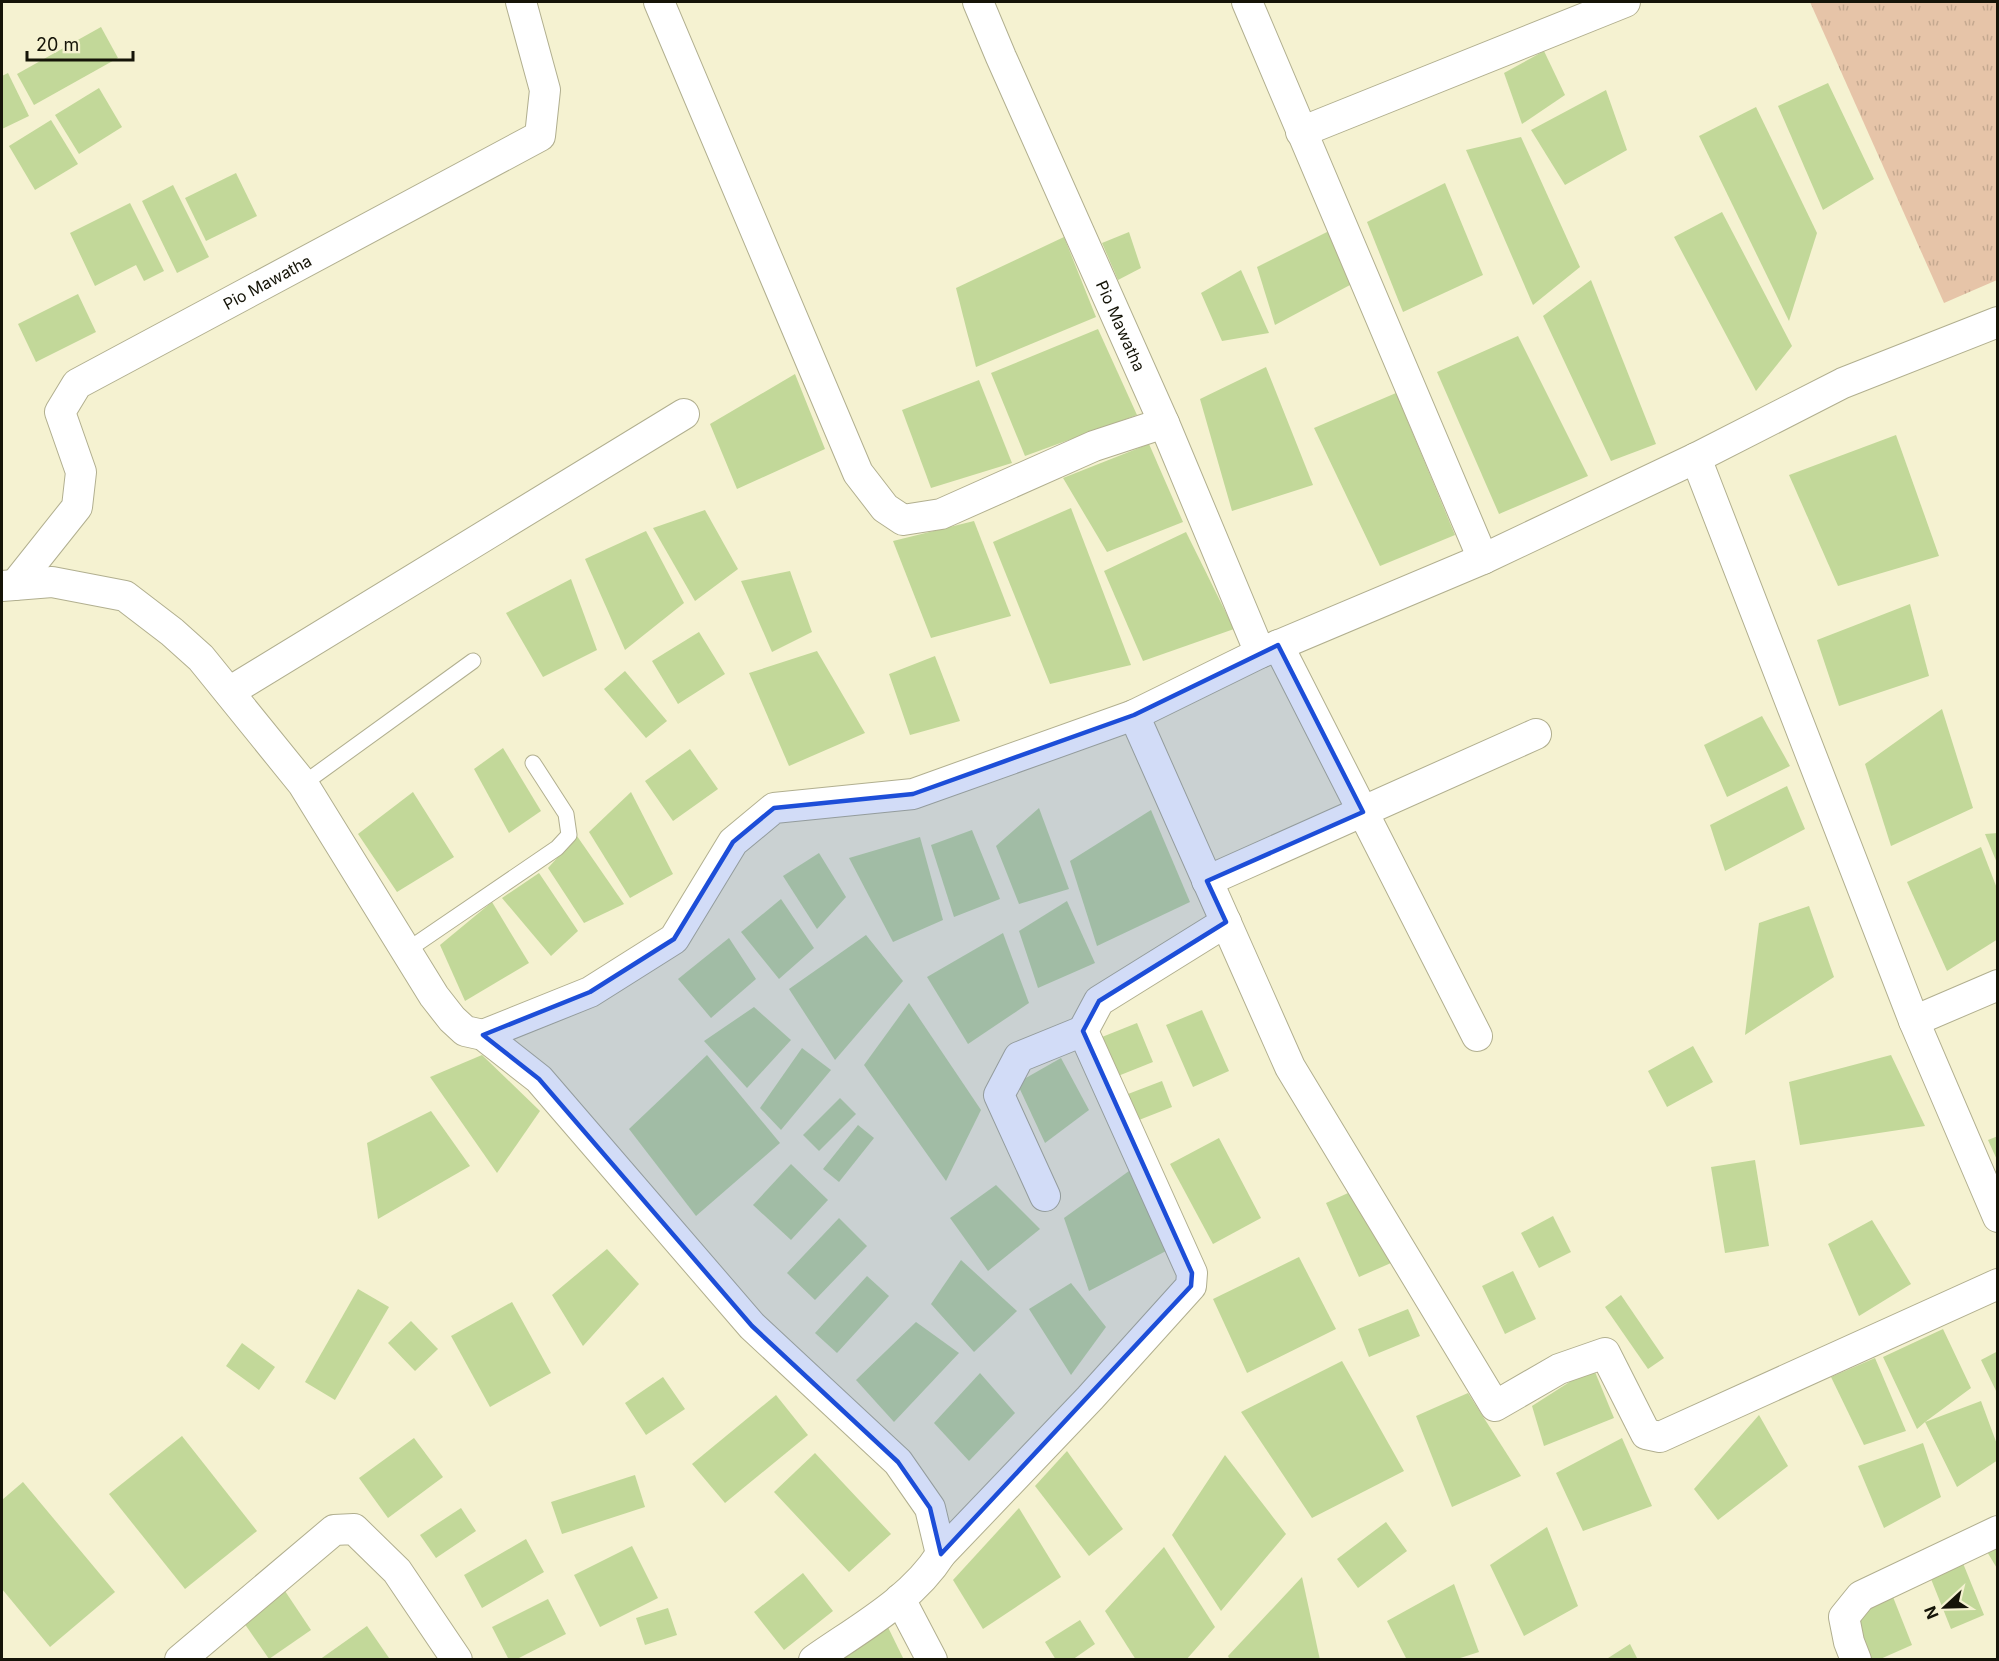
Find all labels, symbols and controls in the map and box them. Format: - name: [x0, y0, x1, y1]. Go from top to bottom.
- scale bar: [27, 24, 134, 62]
- text: 20 m: [36, 34, 79, 55]
- street label: Pio Mawatha: [220, 250, 315, 314]
- street label: Pio Mawatha: [1092, 277, 1150, 374]
- north arrow: [1915, 1577, 1975, 1637]
- text: N: [1920, 1603, 1943, 1622]

